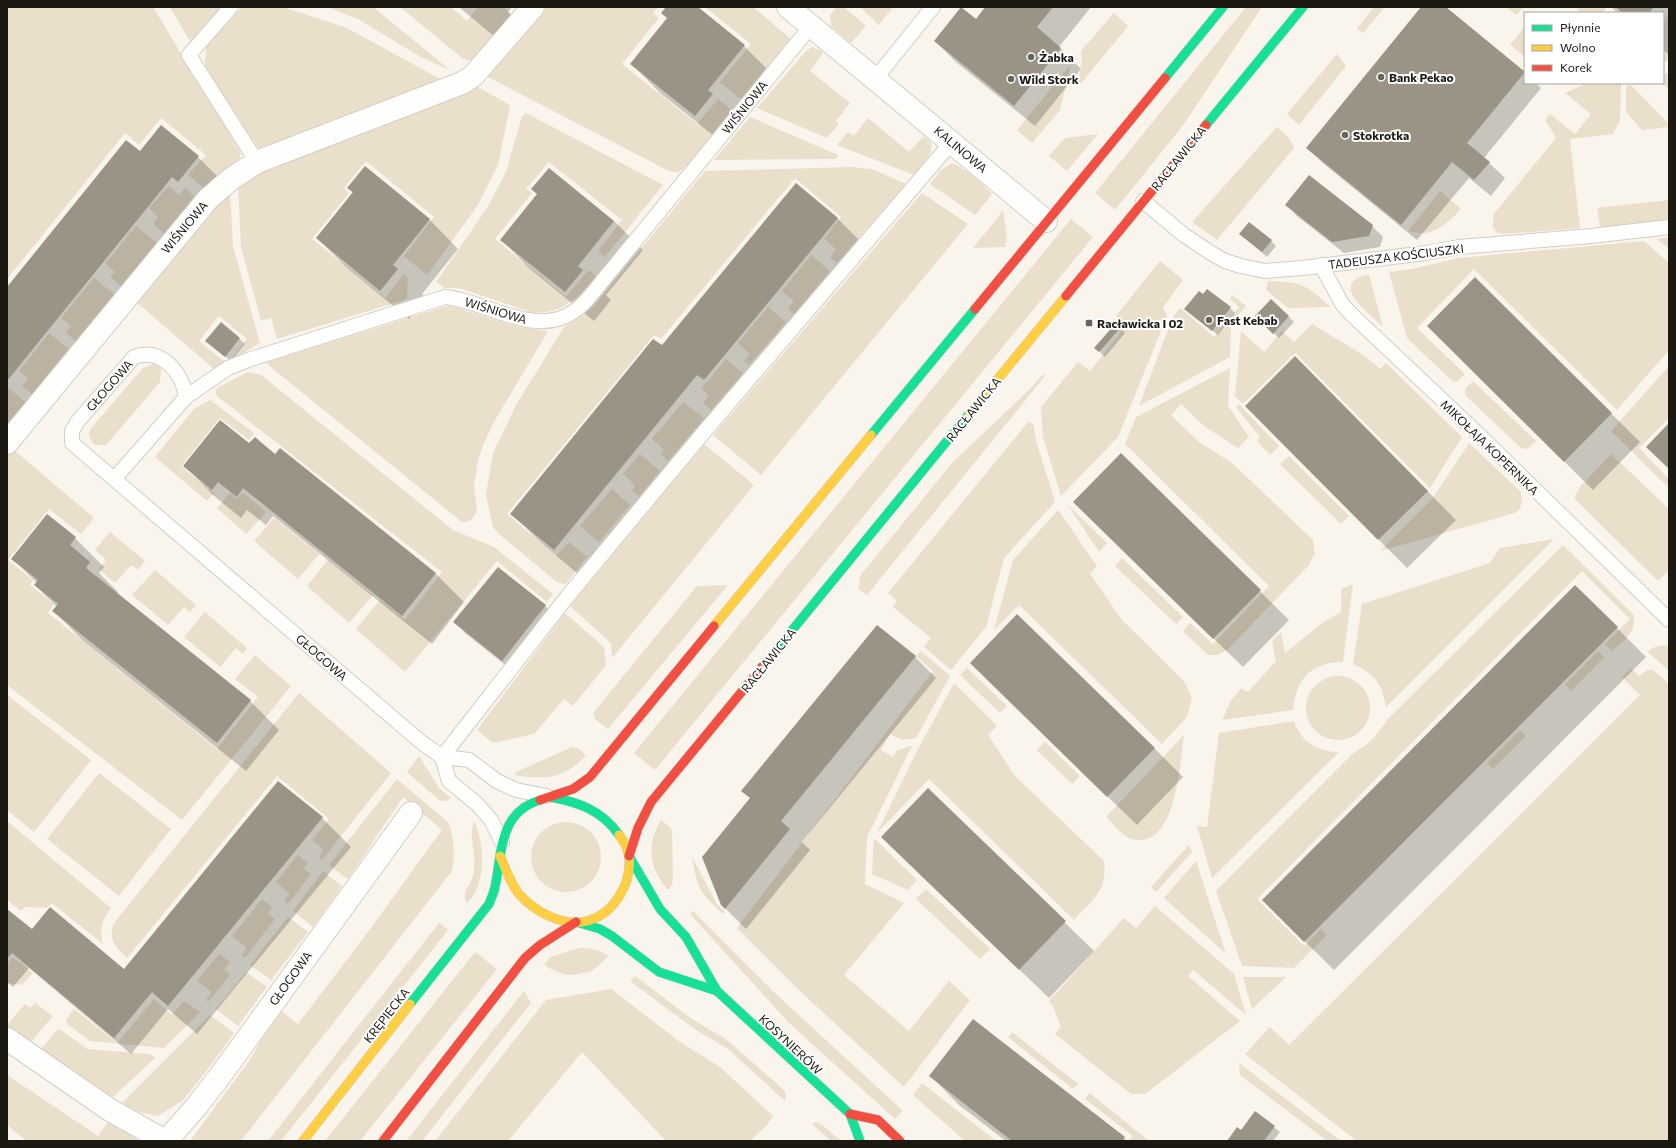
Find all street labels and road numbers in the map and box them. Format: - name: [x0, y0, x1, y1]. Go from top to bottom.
- street label: WIŚNIOWA: [718, 78, 770, 136]
- street label: KALINOWA: [932, 123, 990, 175]
- street label: RACŁAWICKA: [1148, 123, 1208, 193]
- street label: WIŚNIOWA: [158, 198, 210, 256]
- street label: TADEUSZA KOŚCIUSZKI: [1327, 241, 1465, 271]
- street label: WIŚNIOWA: [463, 294, 529, 326]
- street label: GŁOGOWA: [83, 357, 135, 413]
- street label: RACŁAWICKA: [943, 374, 1003, 444]
- street label: MIKOŁAJA KOPERNIKA: [1437, 397, 1542, 498]
- street label: RACŁAWICKA: [738, 625, 798, 695]
- street label: GŁOGOWA: [294, 631, 350, 683]
- street label: GŁOGOWA: [266, 948, 314, 1008]
- street label: KRĘPIECKA: [360, 985, 412, 1045]
- street label: KOSYNIERÓW: [757, 1011, 825, 1077]

